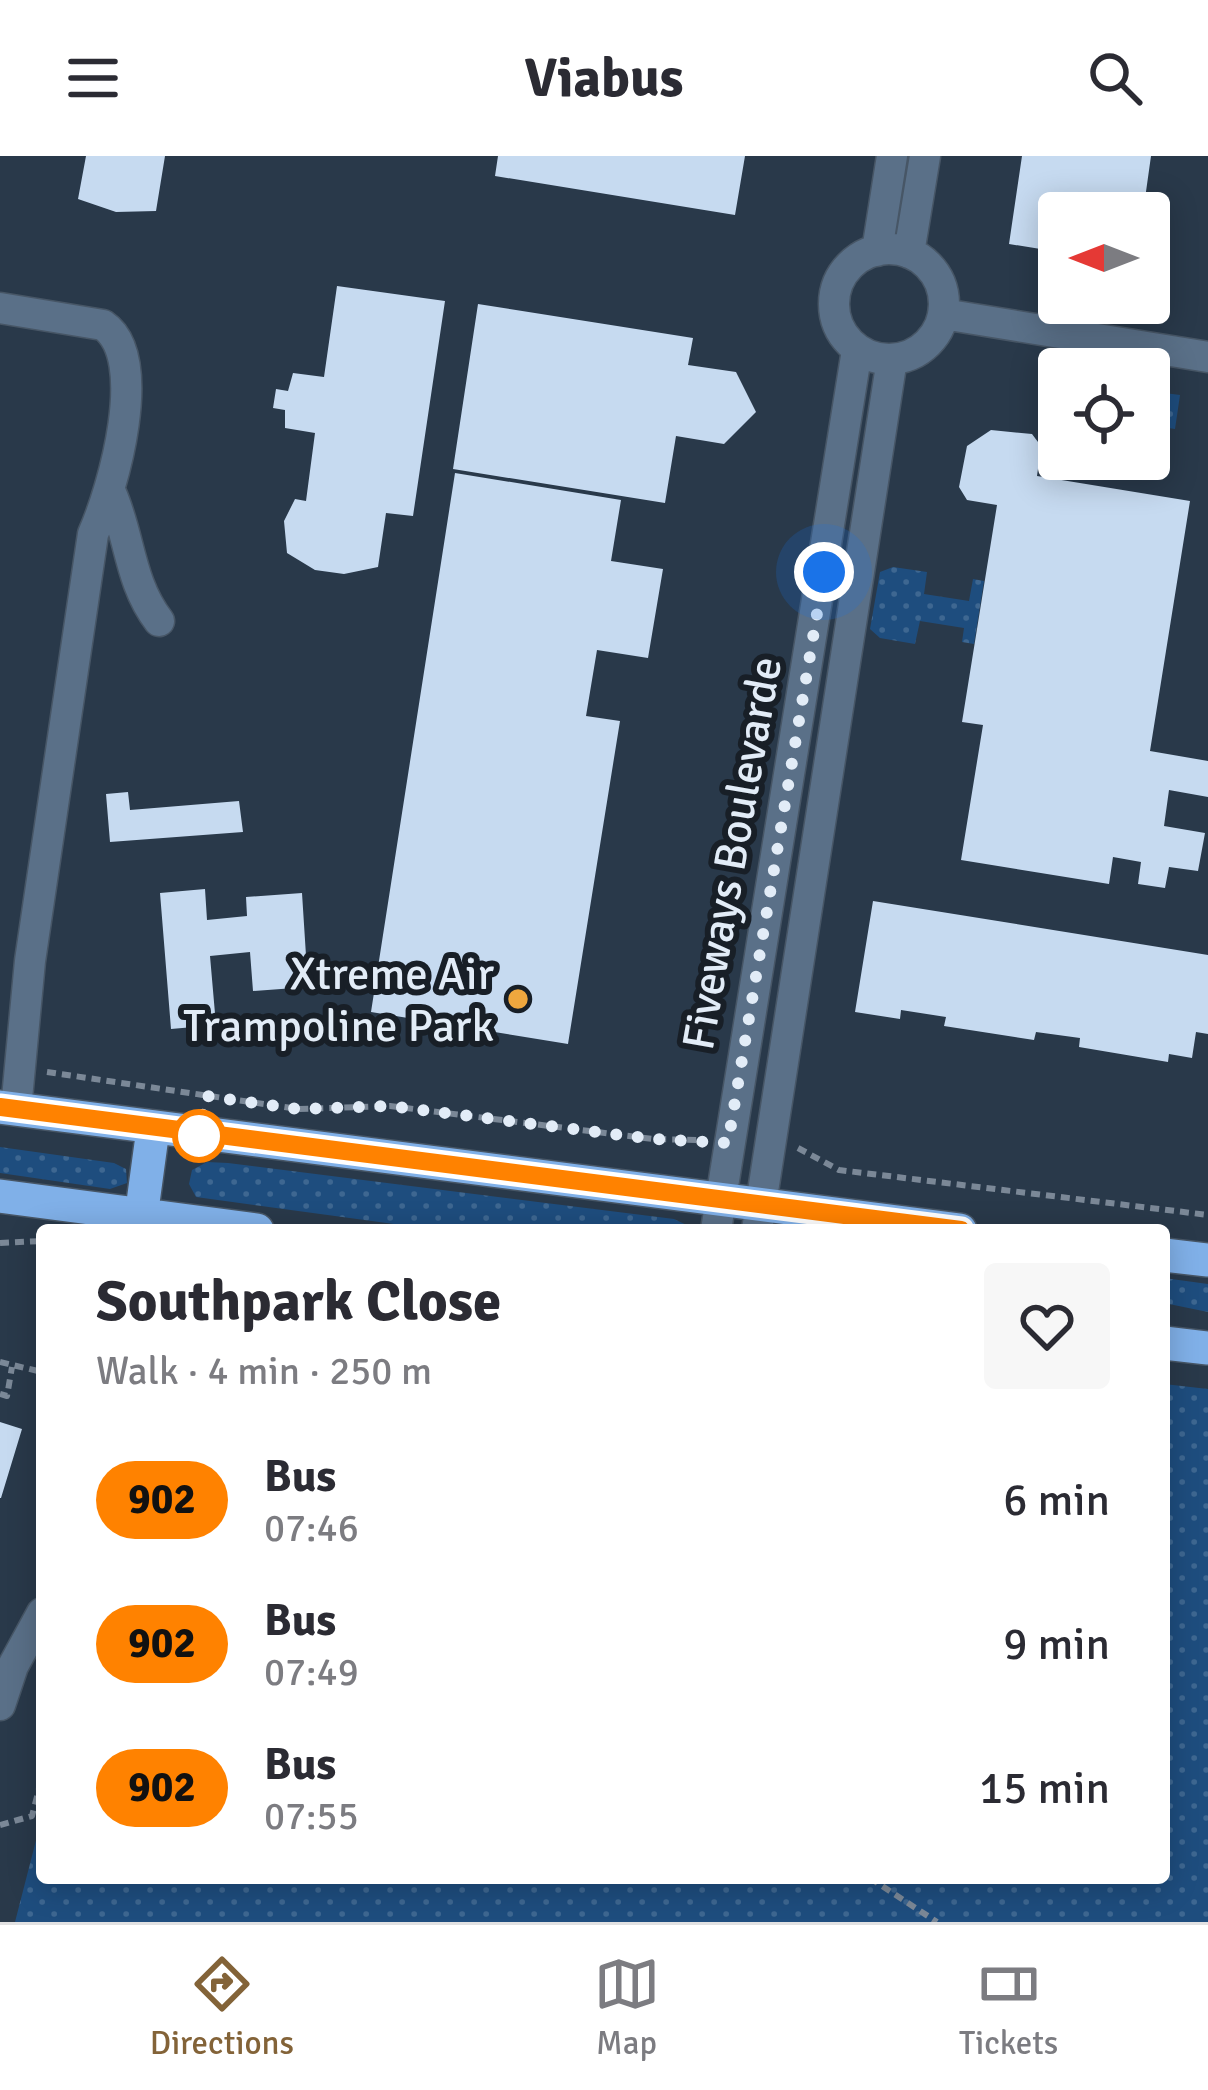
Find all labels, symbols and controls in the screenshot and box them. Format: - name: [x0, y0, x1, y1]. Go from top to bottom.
- icon: menu: [60, 45, 126, 111]
- text: Viabus: [524, 45, 684, 112]
- icon: search: [1082, 45, 1148, 111]
- north arrow: [1038, 192, 1170, 324]
- map controls: [1038, 192, 1170, 480]
- button: locate: [1038, 348, 1170, 480]
- your location: [794, 542, 854, 602]
- street label: Fiveways Boulevarde: [671, 653, 794, 1054]
- place label: Xtreme Air Trampoline Park: [183, 947, 494, 1054]
- marker: Xtreme Air Trampoline Park: [505, 986, 531, 1012]
- unlabelled marker: [174, 1111, 224, 1161]
- button: heart: [984, 1263, 1110, 1389]
- text: Southpark Close: [96, 1266, 501, 1337]
- text: Walk · 4 min · 250 m: [96, 1347, 432, 1395]
- text: Bus: [264, 1449, 336, 1504]
- text: 6 min: [1003, 1473, 1110, 1528]
- text: 902: [128, 1474, 196, 1525]
- text: 07:46: [264, 1504, 359, 1552]
- text: Bus: [264, 1593, 336, 1648]
- text: 9 min: [1003, 1617, 1110, 1672]
- text: 902: [128, 1618, 196, 1669]
- text: 07:49: [264, 1648, 359, 1696]
- text: Bus: [264, 1737, 336, 1792]
- text: 15 min: [979, 1761, 1110, 1816]
- text: 902: [128, 1762, 196, 1813]
- text: 07:55: [264, 1792, 359, 1840]
- tab: Directions: [150, 1951, 294, 2064]
- tab: Map: [594, 1951, 660, 2064]
- tab: Tickets: [959, 1951, 1058, 2064]

